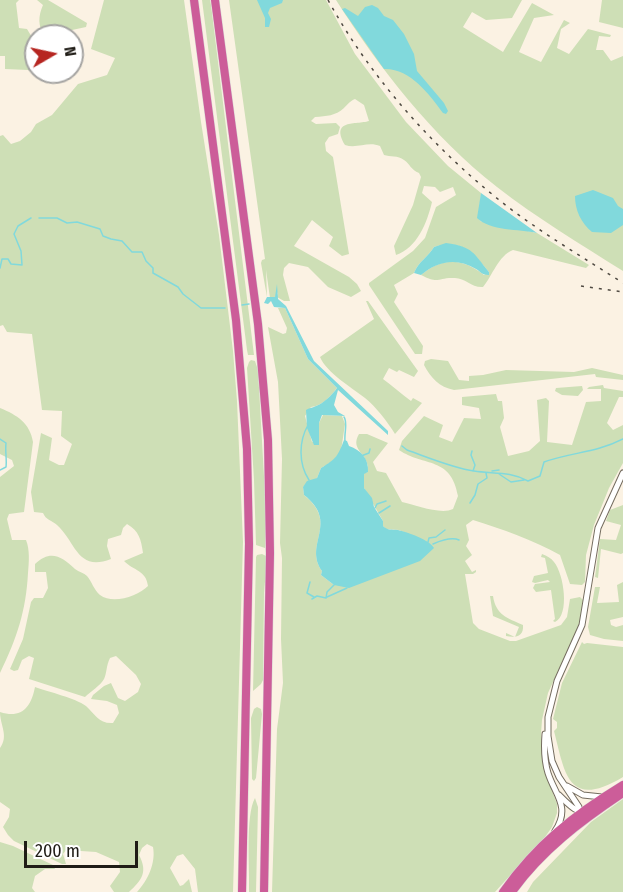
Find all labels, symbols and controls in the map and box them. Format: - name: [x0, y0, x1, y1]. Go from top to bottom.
- north arrow: [24, 24, 84, 84]
- text: N: [60, 45, 80, 58]
- scale bar: [27, 829, 141, 867]
- text: 200 m: [35, 840, 80, 862]

